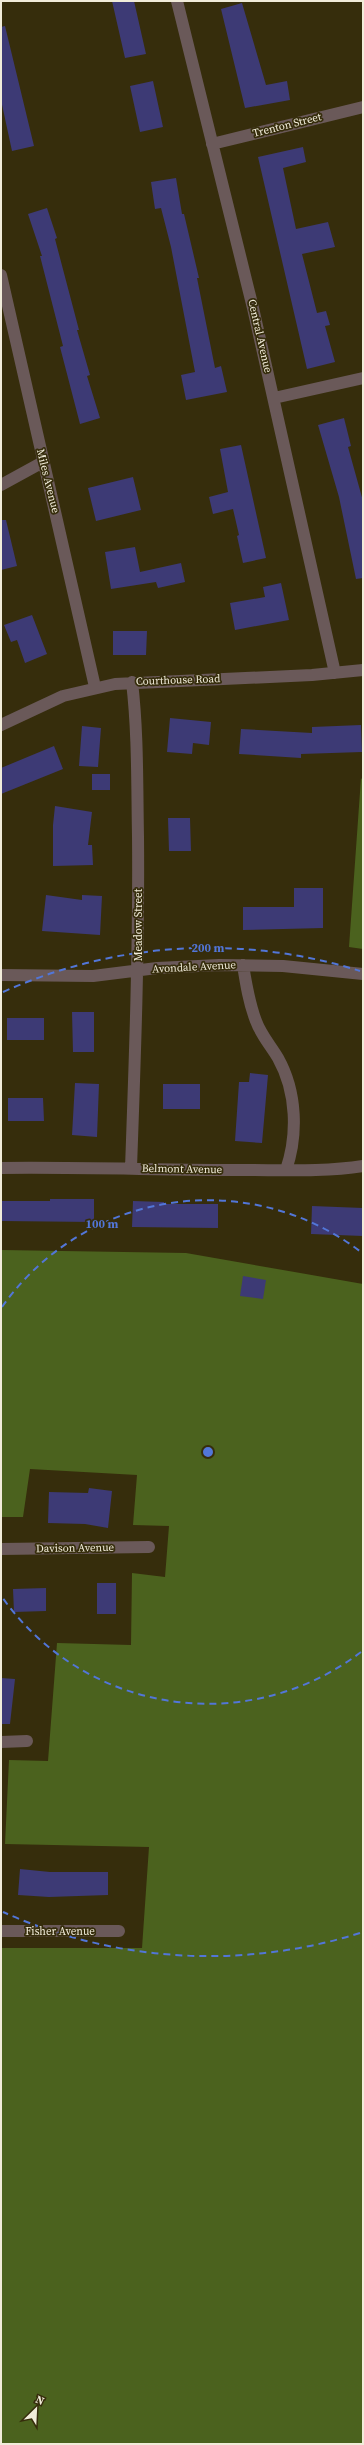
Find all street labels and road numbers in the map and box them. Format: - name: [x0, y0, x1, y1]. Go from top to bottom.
- street label: Trenton Street: [251, 109, 323, 141]
- street label: Central Avenue: [244, 298, 276, 375]
- street label: Miles Avenue: [33, 447, 63, 515]
- street label: Courthouse Road: [135, 671, 221, 689]
- street label: Meadow Street: [131, 888, 146, 961]
- street label: Avondale Avenue: [152, 957, 237, 977]
- street label: Belmont Avenue: [142, 1161, 223, 1177]
- street label: Davison Avenue: [36, 1540, 115, 1556]
- street label: Fisher Avenue: [25, 1924, 95, 1939]

